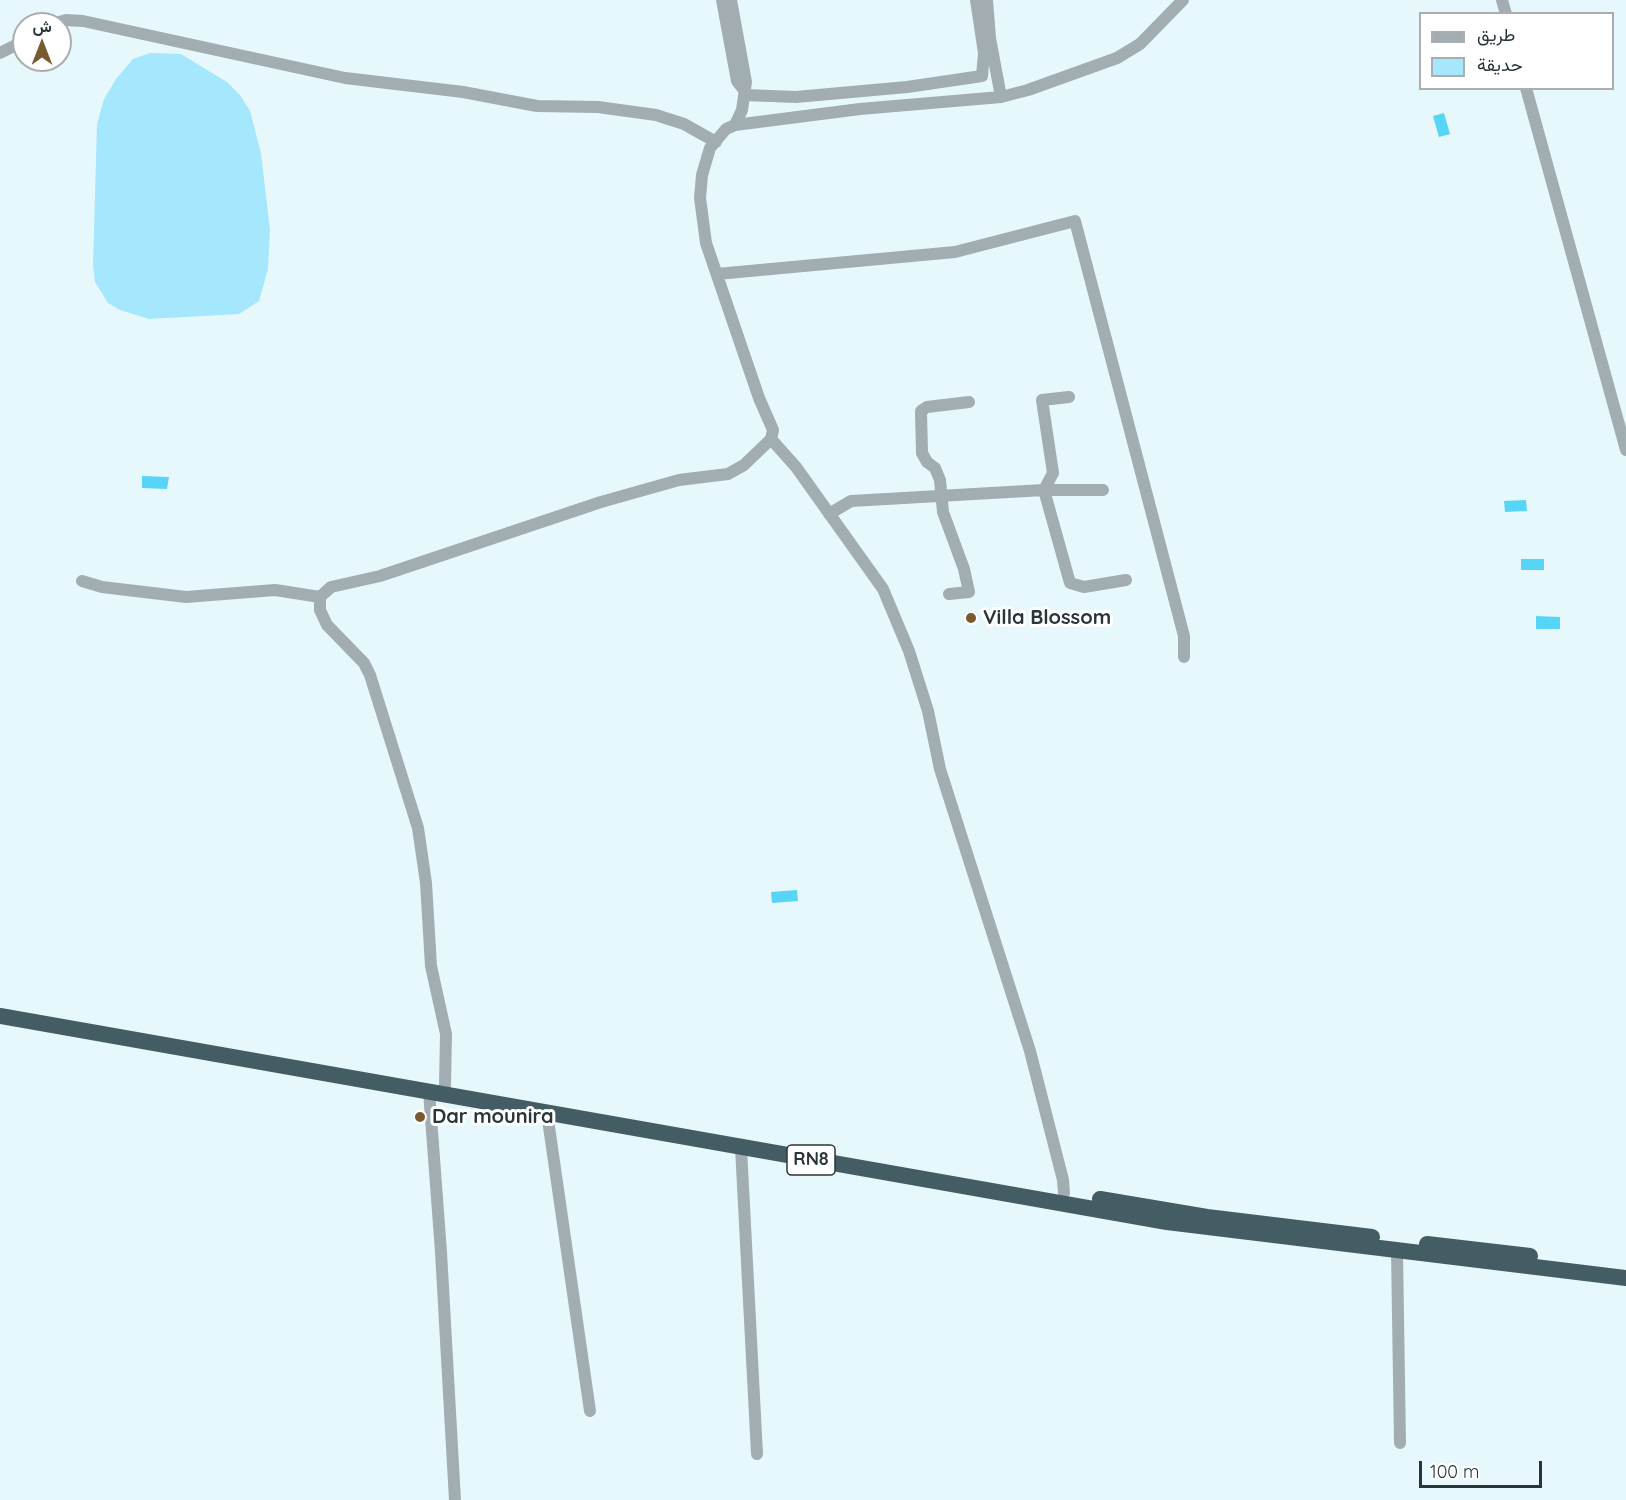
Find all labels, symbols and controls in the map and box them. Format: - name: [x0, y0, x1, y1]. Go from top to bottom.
- north arrow: [12, 12, 72, 72]
- legend: [1419, 12, 1614, 90]
- text: ش: [32, 16, 52, 36]
- text: طريق: [1477, 23, 1515, 46]
- text: حديقة: [1477, 53, 1523, 76]
- place label: Villa Blossom: [983, 606, 1111, 630]
- marker: Villa Blossom: [964, 611, 978, 625]
- place label: Dar mounira: [432, 1105, 553, 1129]
- marker: Dar mounira: [413, 1110, 427, 1124]
- road number: RN8: [787, 1145, 835, 1175]
- scale bar: [1422, 1449, 1545, 1487]
- text: 100 m: [1430, 1460, 1479, 1483]

